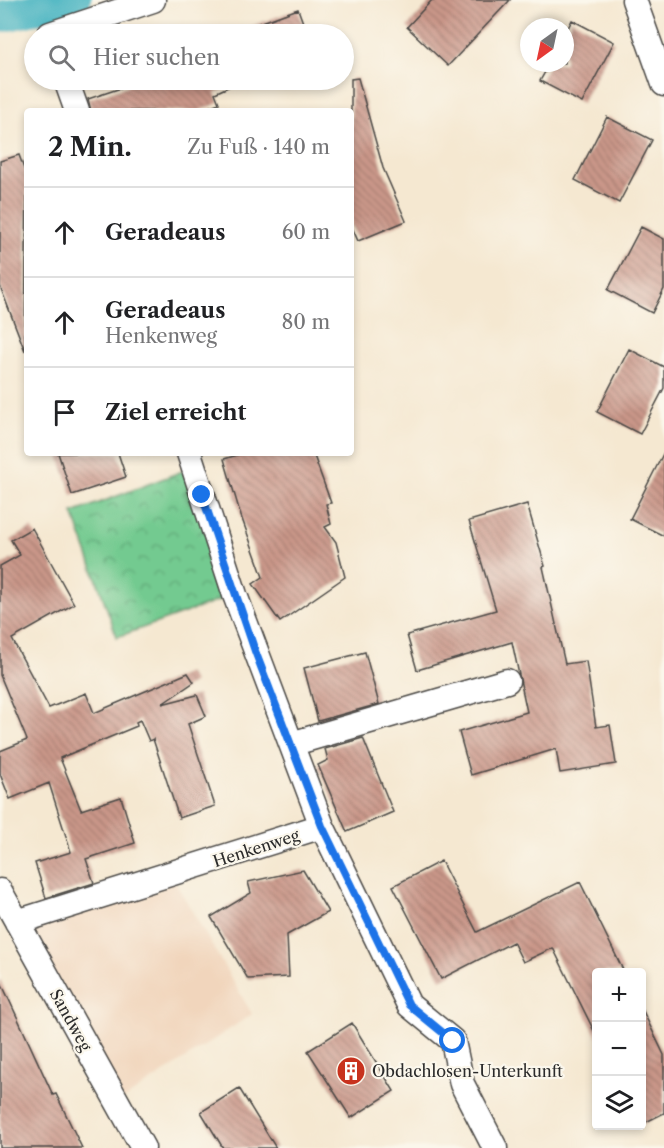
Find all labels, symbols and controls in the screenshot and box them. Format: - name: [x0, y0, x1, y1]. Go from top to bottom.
- north arrow: [520, 18, 574, 72]
- search box: [24, 24, 354, 90]
- icon: search: [45, 41, 78, 74]
- text: Hier suchen: [93, 44, 220, 71]
- text: 2 Min.: [48, 131, 132, 163]
- text: Zu Fuß · 140 m: [187, 135, 330, 159]
- icon: ahead: [48, 216, 81, 249]
- text: Geradeaus: [105, 219, 225, 246]
- text: 60 m: [282, 220, 330, 244]
- text: Geradeaus: [105, 297, 225, 324]
- icon: ahead: [48, 306, 81, 339]
- text: 80 m: [282, 310, 330, 334]
- text: Henkenweg: [105, 324, 217, 348]
- icon: arrive: [48, 396, 81, 429]
- text: Ziel erreicht: [105, 399, 246, 426]
- route end: [188, 481, 214, 507]
- street label: Henkenweg: [210, 824, 302, 871]
- map controls: [592, 968, 646, 1130]
- button: +: [592, 968, 646, 1022]
- street label: Sandweg: [46, 986, 96, 1055]
- button: −: [592, 1022, 646, 1076]
- route start: [439, 1027, 465, 1053]
- building icon: Obdachlosen-Unterkunft: [335, 1055, 367, 1087]
- place label: Obdachlosen-Unterkunft: [372, 1061, 563, 1081]
- button: layers: [592, 1076, 646, 1130]

